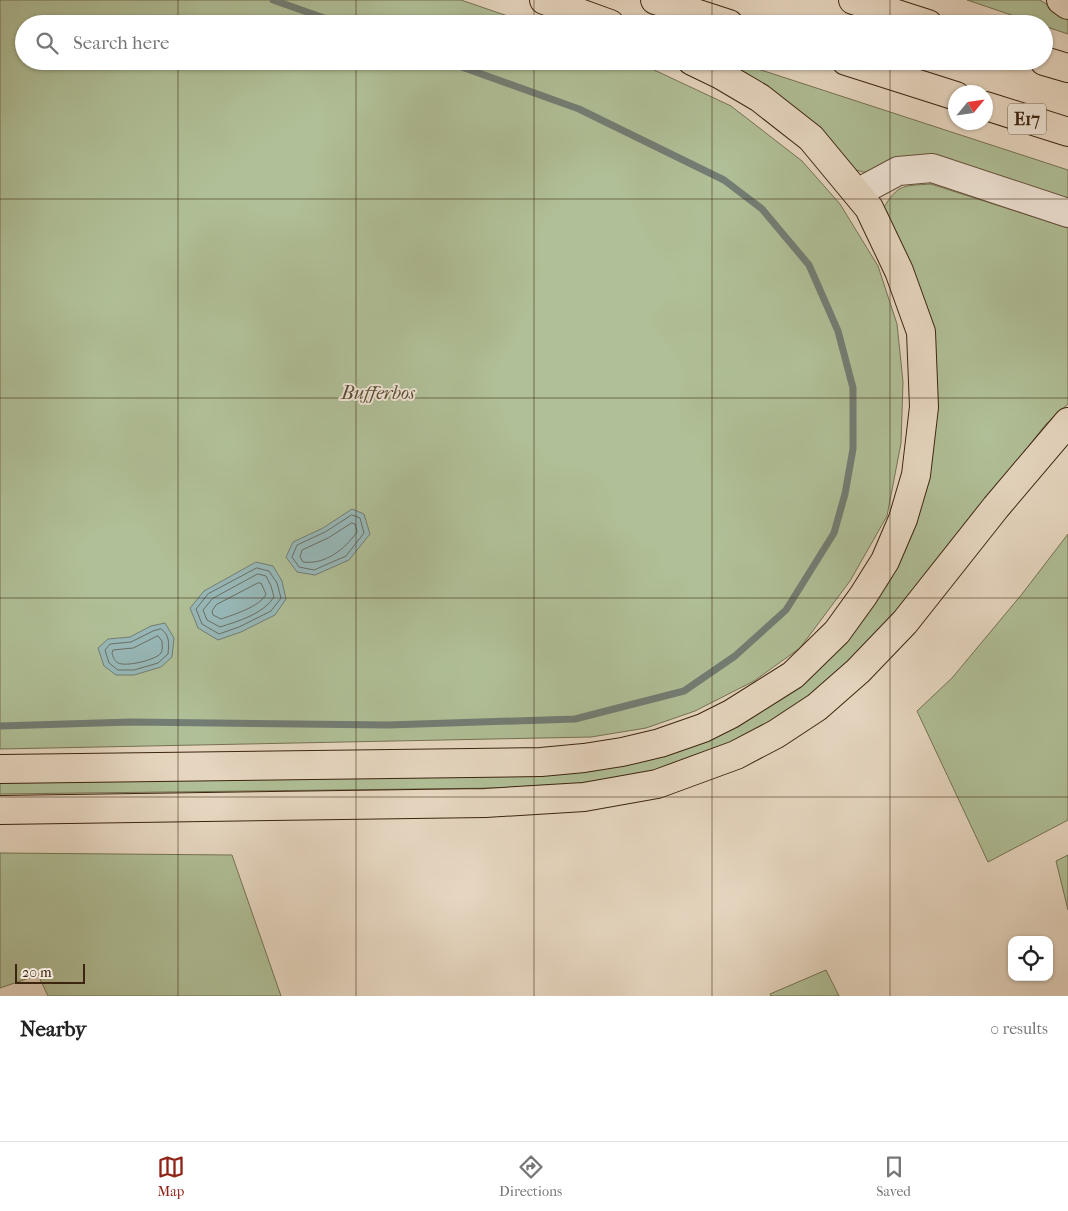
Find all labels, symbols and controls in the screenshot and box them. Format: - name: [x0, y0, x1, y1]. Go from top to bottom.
- search box: [15, 15, 1053, 70]
- icon: search: [33, 29, 61, 57]
- text: Search here: [73, 32, 169, 54]
- north arrow: [948, 85, 993, 130]
- road number: E17: [1008, 104, 1046, 134]
- park label: Bufferbos: [340, 382, 416, 404]
- map controls: [1008, 936, 1053, 981]
- button: locate: [1008, 936, 1053, 981]
- scale bar: [15, 961, 85, 984]
- text: 20 m: [22, 964, 52, 981]
- text: Nearby: [20, 1017, 86, 1041]
- text: 0 results: [990, 1019, 1048, 1038]
- tab: Map: [157, 1153, 185, 1200]
- tab: Directions: [499, 1153, 562, 1200]
- tab: Saved: [876, 1153, 911, 1200]

